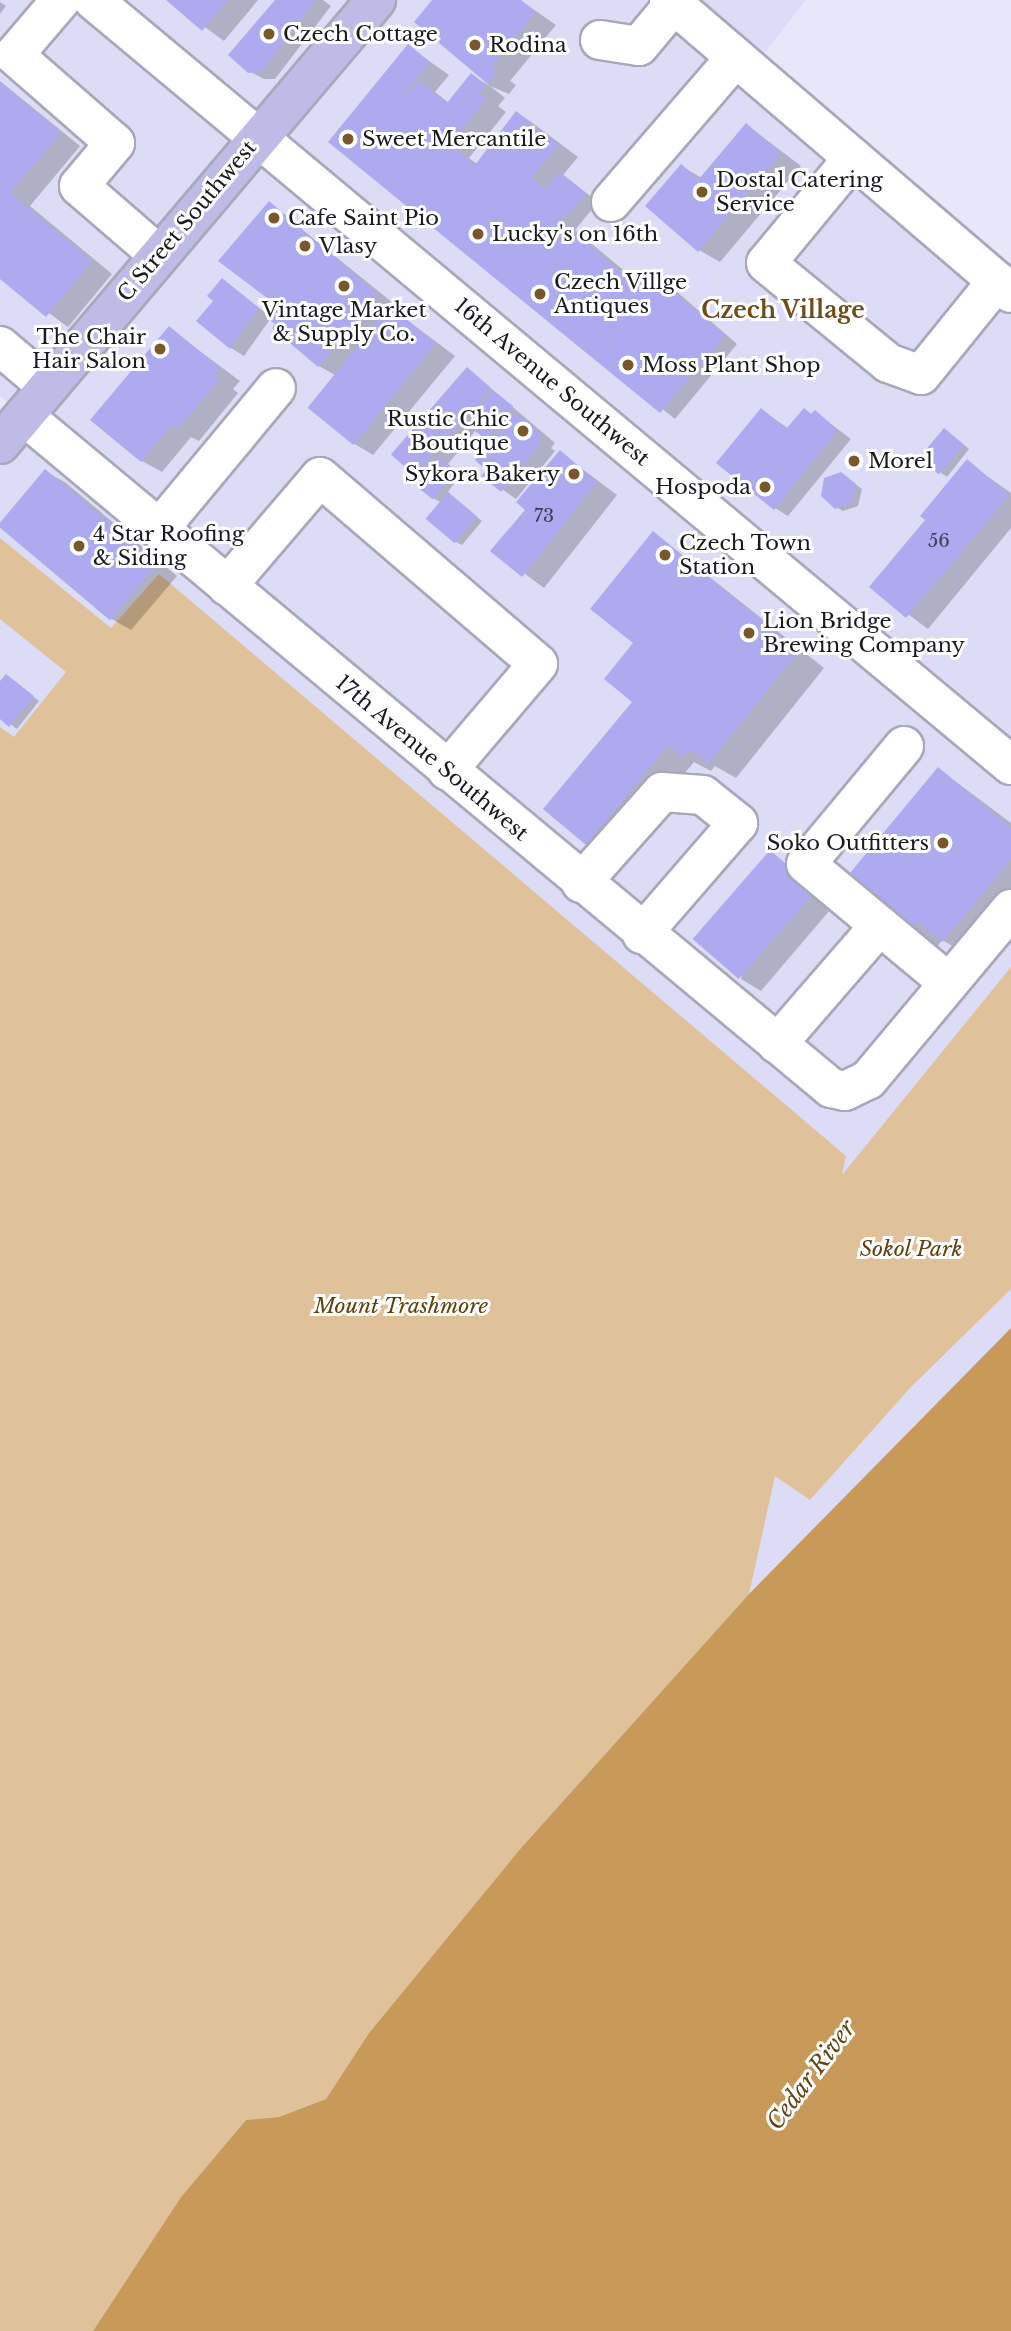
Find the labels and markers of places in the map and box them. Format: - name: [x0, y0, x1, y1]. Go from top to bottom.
- place label: Czech Cottage: [283, 21, 438, 47]
- marker: Czech Cottage: [261, 26, 277, 42]
- place label: Rodina: [489, 32, 567, 58]
- marker: Rodina: [467, 37, 483, 53]
- place label: Sweet Mercantile: [362, 126, 546, 152]
- marker: Sweet Mercantile: [340, 131, 356, 147]
- place label: Dostal Catering Service: [716, 167, 883, 217]
- marker: Dostal Catering Service: [694, 184, 710, 200]
- place label: Cafe Saint Pio: [288, 205, 439, 231]
- marker: Cafe Saint Pio: [266, 210, 282, 226]
- place label: Lucky's on 16th: [492, 221, 658, 247]
- marker: Lucky's on 16th: [470, 226, 486, 242]
- place label: Vlasy: [319, 233, 377, 259]
- marker: Vlasy: [297, 238, 313, 254]
- place label: Czech Villge Antiques: [554, 269, 688, 319]
- marker: Vintage Market & Supply Co.: [336, 278, 352, 294]
- marker: Czech Villge Antiques: [532, 286, 548, 302]
- place label: Vintage Market & Supply Co.: [262, 297, 426, 347]
- place label: The Chair Hair Salon: [32, 324, 146, 374]
- marker: The Chair Hair Salon: [152, 341, 168, 357]
- place label: Moss Plant Shop: [642, 352, 820, 378]
- marker: Moss Plant Shop: [620, 357, 636, 373]
- place label: Rustic Chic Boutique: [387, 406, 509, 456]
- marker: Rustic Chic Boutique: [515, 423, 531, 439]
- place label: Morel: [868, 448, 933, 474]
- marker: Morel: [846, 453, 862, 469]
- place label: Sykora Bakery: [405, 461, 560, 487]
- marker: Sykora Bakery: [566, 466, 582, 482]
- place label: Hospoda: [655, 474, 751, 500]
- marker: Hospoda: [757, 479, 773, 495]
- place label: 4 Star Roofing & Siding: [93, 521, 245, 571]
- place label: Czech Town Station: [679, 530, 812, 580]
- marker: 4 Star Roofing & Siding: [71, 538, 87, 554]
- marker: Czech Town Station: [657, 547, 673, 563]
- place label: Lion Bridge Brewing Company: [763, 608, 965, 658]
- marker: Lion Bridge Brewing Company: [741, 625, 757, 641]
- place label: Soko Outfitters: [767, 830, 929, 856]
- marker: Soko Outfitters: [935, 835, 951, 851]

